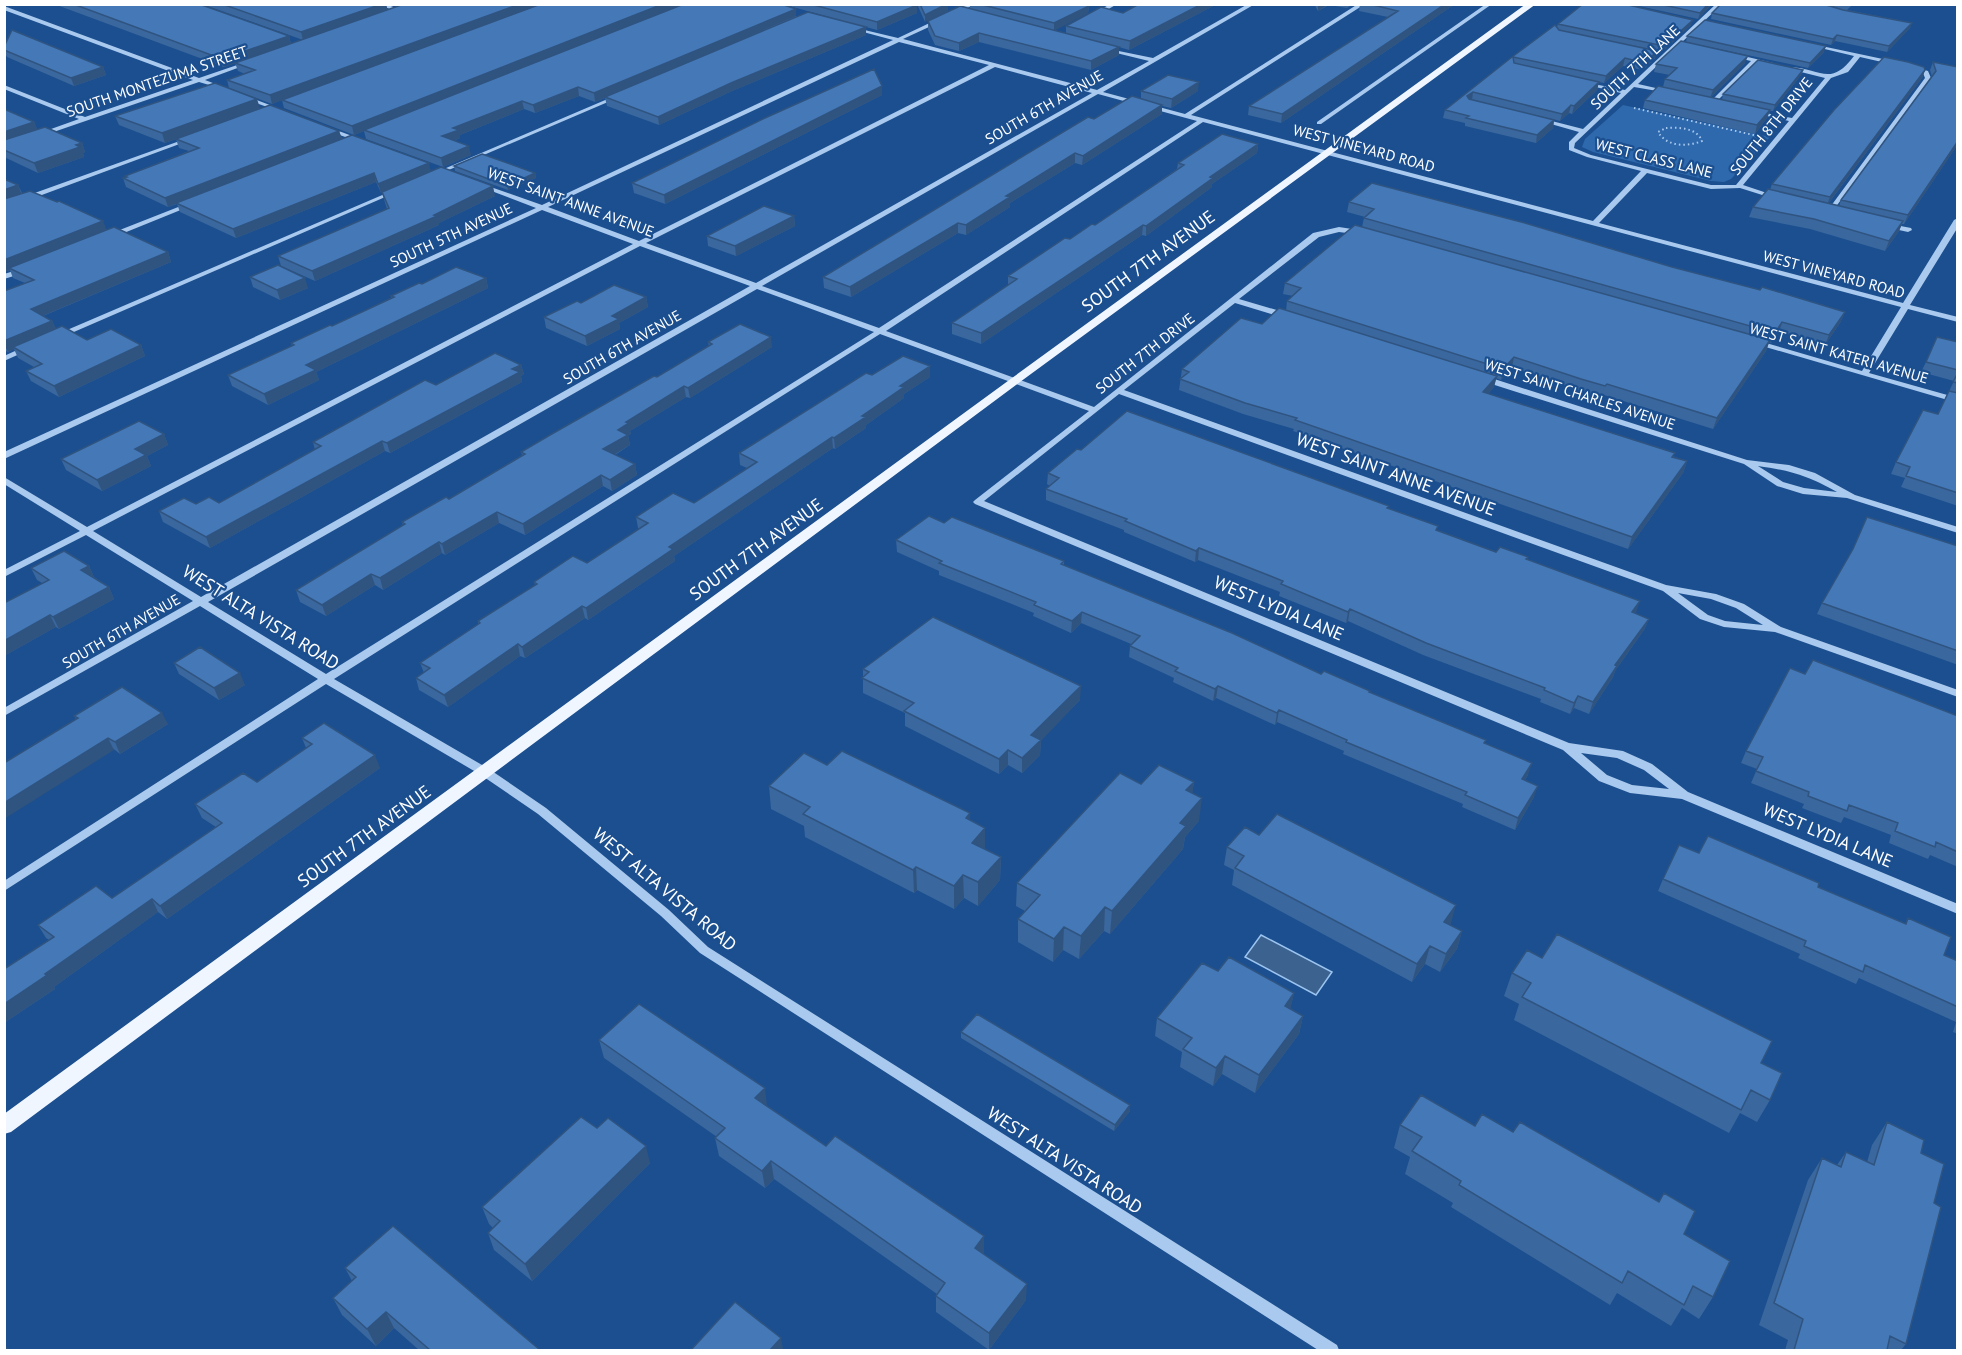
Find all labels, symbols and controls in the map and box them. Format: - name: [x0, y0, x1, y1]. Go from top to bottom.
- street label: SOUTH 7TH LANE: [1586, 21, 1684, 113]
- street label: SOUTH MONTEZUMA STREET: [64, 41, 251, 121]
- street label: SOUTH 6TH AVENUE: [982, 65, 1106, 149]
- street label: SOUTH 8TH DRIVE: [1726, 73, 1816, 179]
- street label: WEST VINEYARD ROAD: [1291, 120, 1437, 176]
- street label: WEST CLASS LANE: [1593, 134, 1715, 182]
- street label: WEST SAINT ANNE AVENUE: [485, 163, 657, 241]
- street label: SOUTH 5TH AVENUE: [387, 198, 515, 272]
- street label: SOUTH 7TH AVENUE: [1077, 205, 1219, 317]
- street label: WEST VINEYARD ROAD: [1761, 246, 1907, 302]
- street label: SOUTH 6TH AVENUE: [560, 305, 684, 389]
- street label: SOUTH 7TH DRIVE: [1092, 308, 1198, 398]
- street label: WEST SAINT KATERI AVENUE: [1747, 318, 1931, 388]
- street label: WEST SAINT CHARLES AVENUE: [1482, 354, 1678, 434]
- street label: WEST SAINT ANNE AVENUE: [1293, 427, 1499, 521]
- street label: SOUTH 7TH AVENUE: [685, 493, 827, 605]
- street label: WEST ALTA VISTA ROAD: [178, 559, 344, 675]
- street label: WEST LYDIA LANE: [1211, 570, 1347, 646]
- street label: SOUTH 6TH AVENUE: [59, 589, 183, 673]
- street label: SOUTH 7TH AVENUE: [293, 780, 435, 892]
- street label: WEST LYDIA LANE: [1760, 797, 1896, 873]
- street label: WEST ALTA VISTA ROAD: [588, 822, 742, 956]
- street label: WEST ALTA VISTA ROAD: [983, 1101, 1147, 1219]

